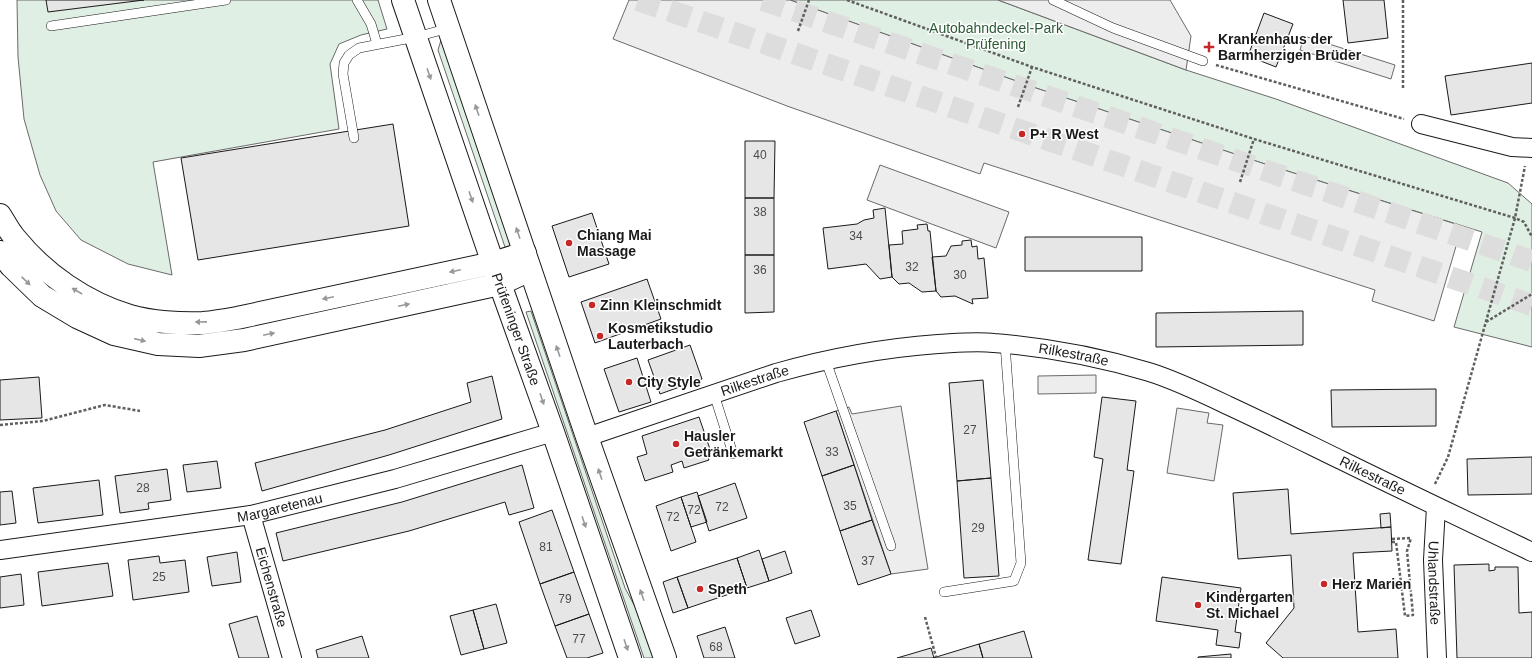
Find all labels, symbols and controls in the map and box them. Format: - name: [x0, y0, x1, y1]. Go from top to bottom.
- park label: Autobahndeckel-Park Prüfening: [929, 20, 1064, 52]
- place label: Krankenhaus der Barmherzigen Brüder: [1218, 31, 1362, 63]
- marker: Krankenhaus der Barmherzigen Brüder: [1203, 41, 1215, 53]
- one-way arrow: [426, 68, 432, 80]
- one-way arrow: [473, 103, 479, 115]
- place label: P+ R West: [1030, 126, 1099, 142]
- marker: P+ R West: [1017, 129, 1027, 139]
- house number: 40: [753, 148, 767, 162]
- one-way arrow: [468, 191, 474, 203]
- house number: 38: [753, 205, 767, 219]
- one-way arrow: [515, 226, 521, 238]
- place label: Chiang Mai Massage: [577, 227, 652, 259]
- house number: 34: [849, 229, 863, 243]
- marker: Chiang Mai Massage: [564, 238, 574, 248]
- house number: 32: [905, 260, 919, 274]
- house number: 36: [753, 263, 767, 277]
- house number: 30: [953, 268, 967, 282]
- one-way arrow: [449, 269, 461, 275]
- street label: Prüfeninger Straße: [489, 271, 544, 388]
- one-way arrow: [21, 276, 31, 286]
- one-way arrow: [71, 288, 83, 295]
- one-way arrow: [322, 296, 334, 302]
- place label: Zinn Kleinschmidt: [600, 297, 722, 313]
- marker: Zinn Kleinschmidt: [587, 300, 597, 310]
- one-way arrow: [398, 301, 410, 307]
- one-way arrow: [195, 319, 207, 326]
- place label: Kosmetikstudio Lauterbach: [608, 320, 713, 352]
- one-way arrow: [262, 331, 275, 337]
- marker: Kosmetikstudio Lauterbach: [595, 331, 605, 341]
- one-way arrow: [134, 338, 146, 344]
- street label: Rilkestraße: [1038, 340, 1110, 369]
- one-way arrow: [554, 345, 560, 357]
- street label: Rilkestraße: [719, 362, 791, 399]
- place label: City Style: [637, 374, 701, 390]
- marker: City Style: [624, 377, 634, 387]
- one-way arrow: [539, 394, 545, 406]
- house number: 27: [963, 423, 977, 437]
- place label: Hausler Getränkemarkt: [684, 428, 783, 460]
- marker: Hausler Getränkemarkt: [671, 439, 681, 449]
- house number: 33: [825, 445, 839, 459]
- street label: Rilkestraße: [1337, 453, 1408, 498]
- one-way arrow: [596, 468, 602, 480]
- house number: 28: [136, 481, 150, 495]
- street label: Margaretenau: [236, 489, 324, 525]
- house number: 35: [843, 499, 857, 513]
- house number: 72: [715, 500, 729, 514]
- house number: 72: [687, 503, 701, 517]
- house number: 72: [666, 510, 680, 524]
- one-way arrow: [581, 517, 587, 529]
- house number: 29: [971, 521, 985, 535]
- house number: 81: [539, 540, 553, 554]
- street label: Uhlandstraße: [1425, 540, 1444, 625]
- street label: Eichenstraße: [253, 545, 291, 629]
- house number: 37: [861, 554, 875, 568]
- house number: 25: [152, 570, 166, 584]
- place label: Herz Marien: [1332, 576, 1411, 592]
- marker: Herz Marien: [1319, 579, 1329, 589]
- place label: Speth: [708, 581, 747, 597]
- marker: Speth: [695, 584, 705, 594]
- one-way arrow: [639, 588, 645, 600]
- place label: Kindergarten St. Michael: [1206, 589, 1293, 621]
- house number: 79: [558, 592, 572, 606]
- marker: Kindergarten St. Michael: [1193, 600, 1203, 610]
- house number: 77: [572, 632, 586, 646]
- one-way arrow: [623, 640, 629, 652]
- house number: 68: [709, 640, 723, 654]

